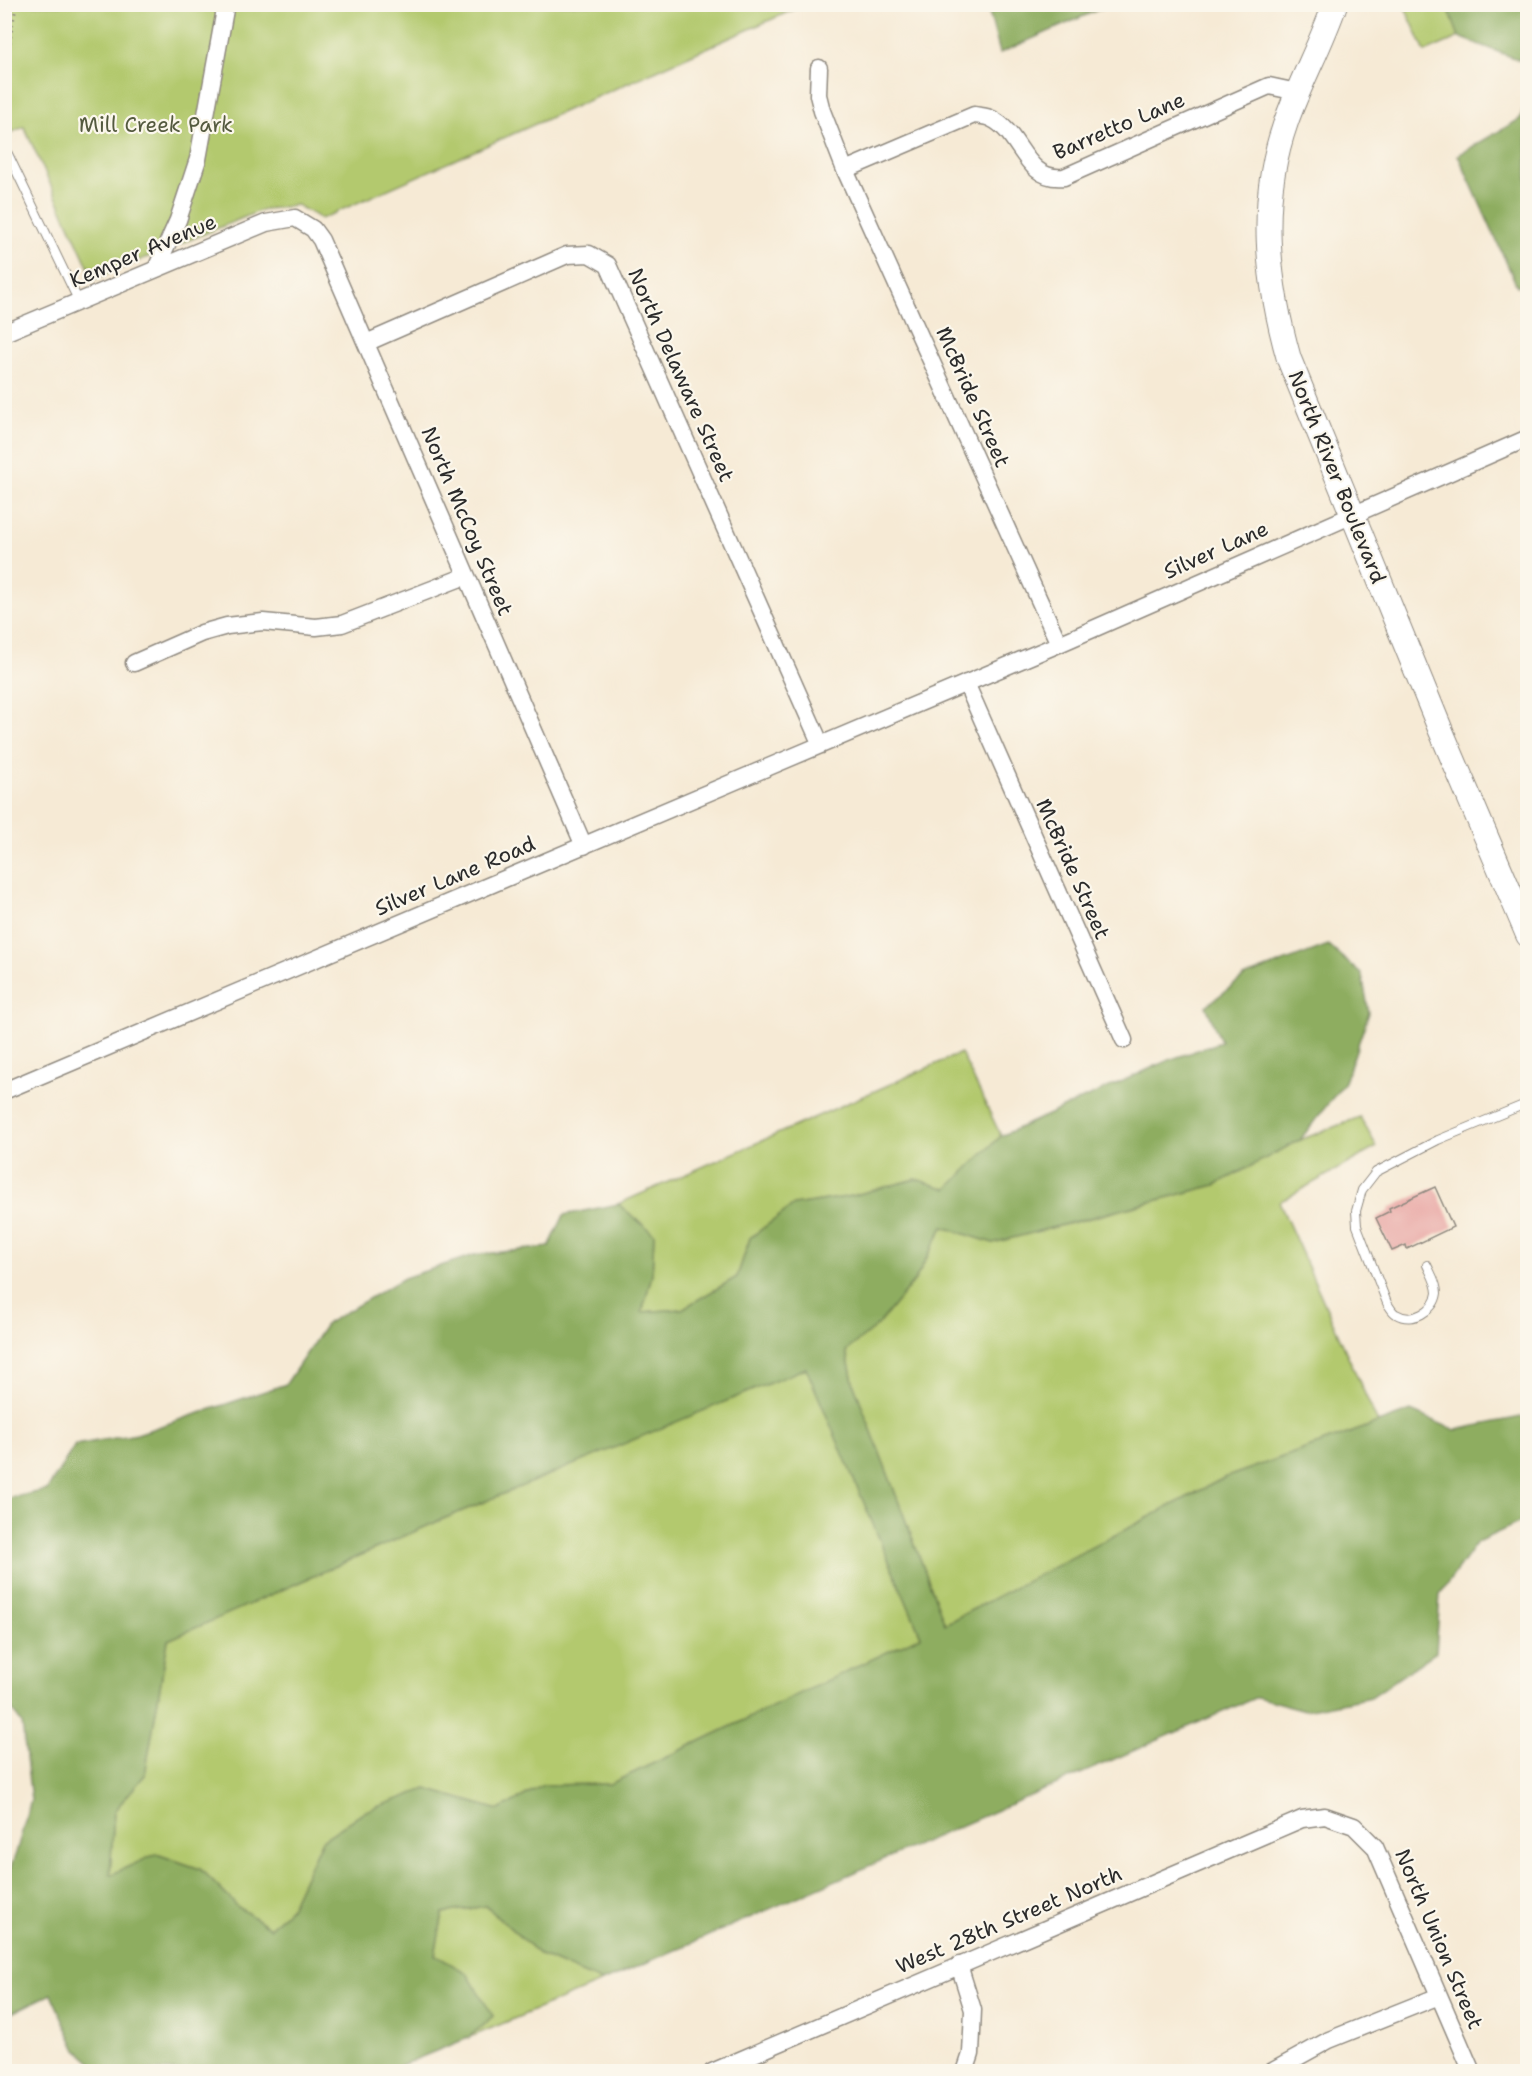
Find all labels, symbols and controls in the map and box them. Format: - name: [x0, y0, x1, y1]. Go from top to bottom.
- street label: Barretto Lane: [1049, 86, 1189, 166]
- park label: Mill Creek Park: [79, 111, 233, 139]
- street label: Kemper Avenue: [65, 207, 221, 295]
- street label: North Delaware Street: [621, 264, 741, 486]
- street label: McBride Street: [929, 322, 1017, 472]
- street label: North River Boulevard: [1281, 366, 1393, 588]
- street label: North McCoy Street: [414, 422, 520, 620]
- street label: Silver Lane: [1159, 514, 1273, 586]
- street label: McBride Street: [1029, 794, 1117, 944]
- street label: Silver Lane Road: [370, 830, 540, 922]
- street label: North Union Street: [1388, 1845, 1490, 2033]
- street label: West 28th Street North: [892, 1860, 1126, 1980]

